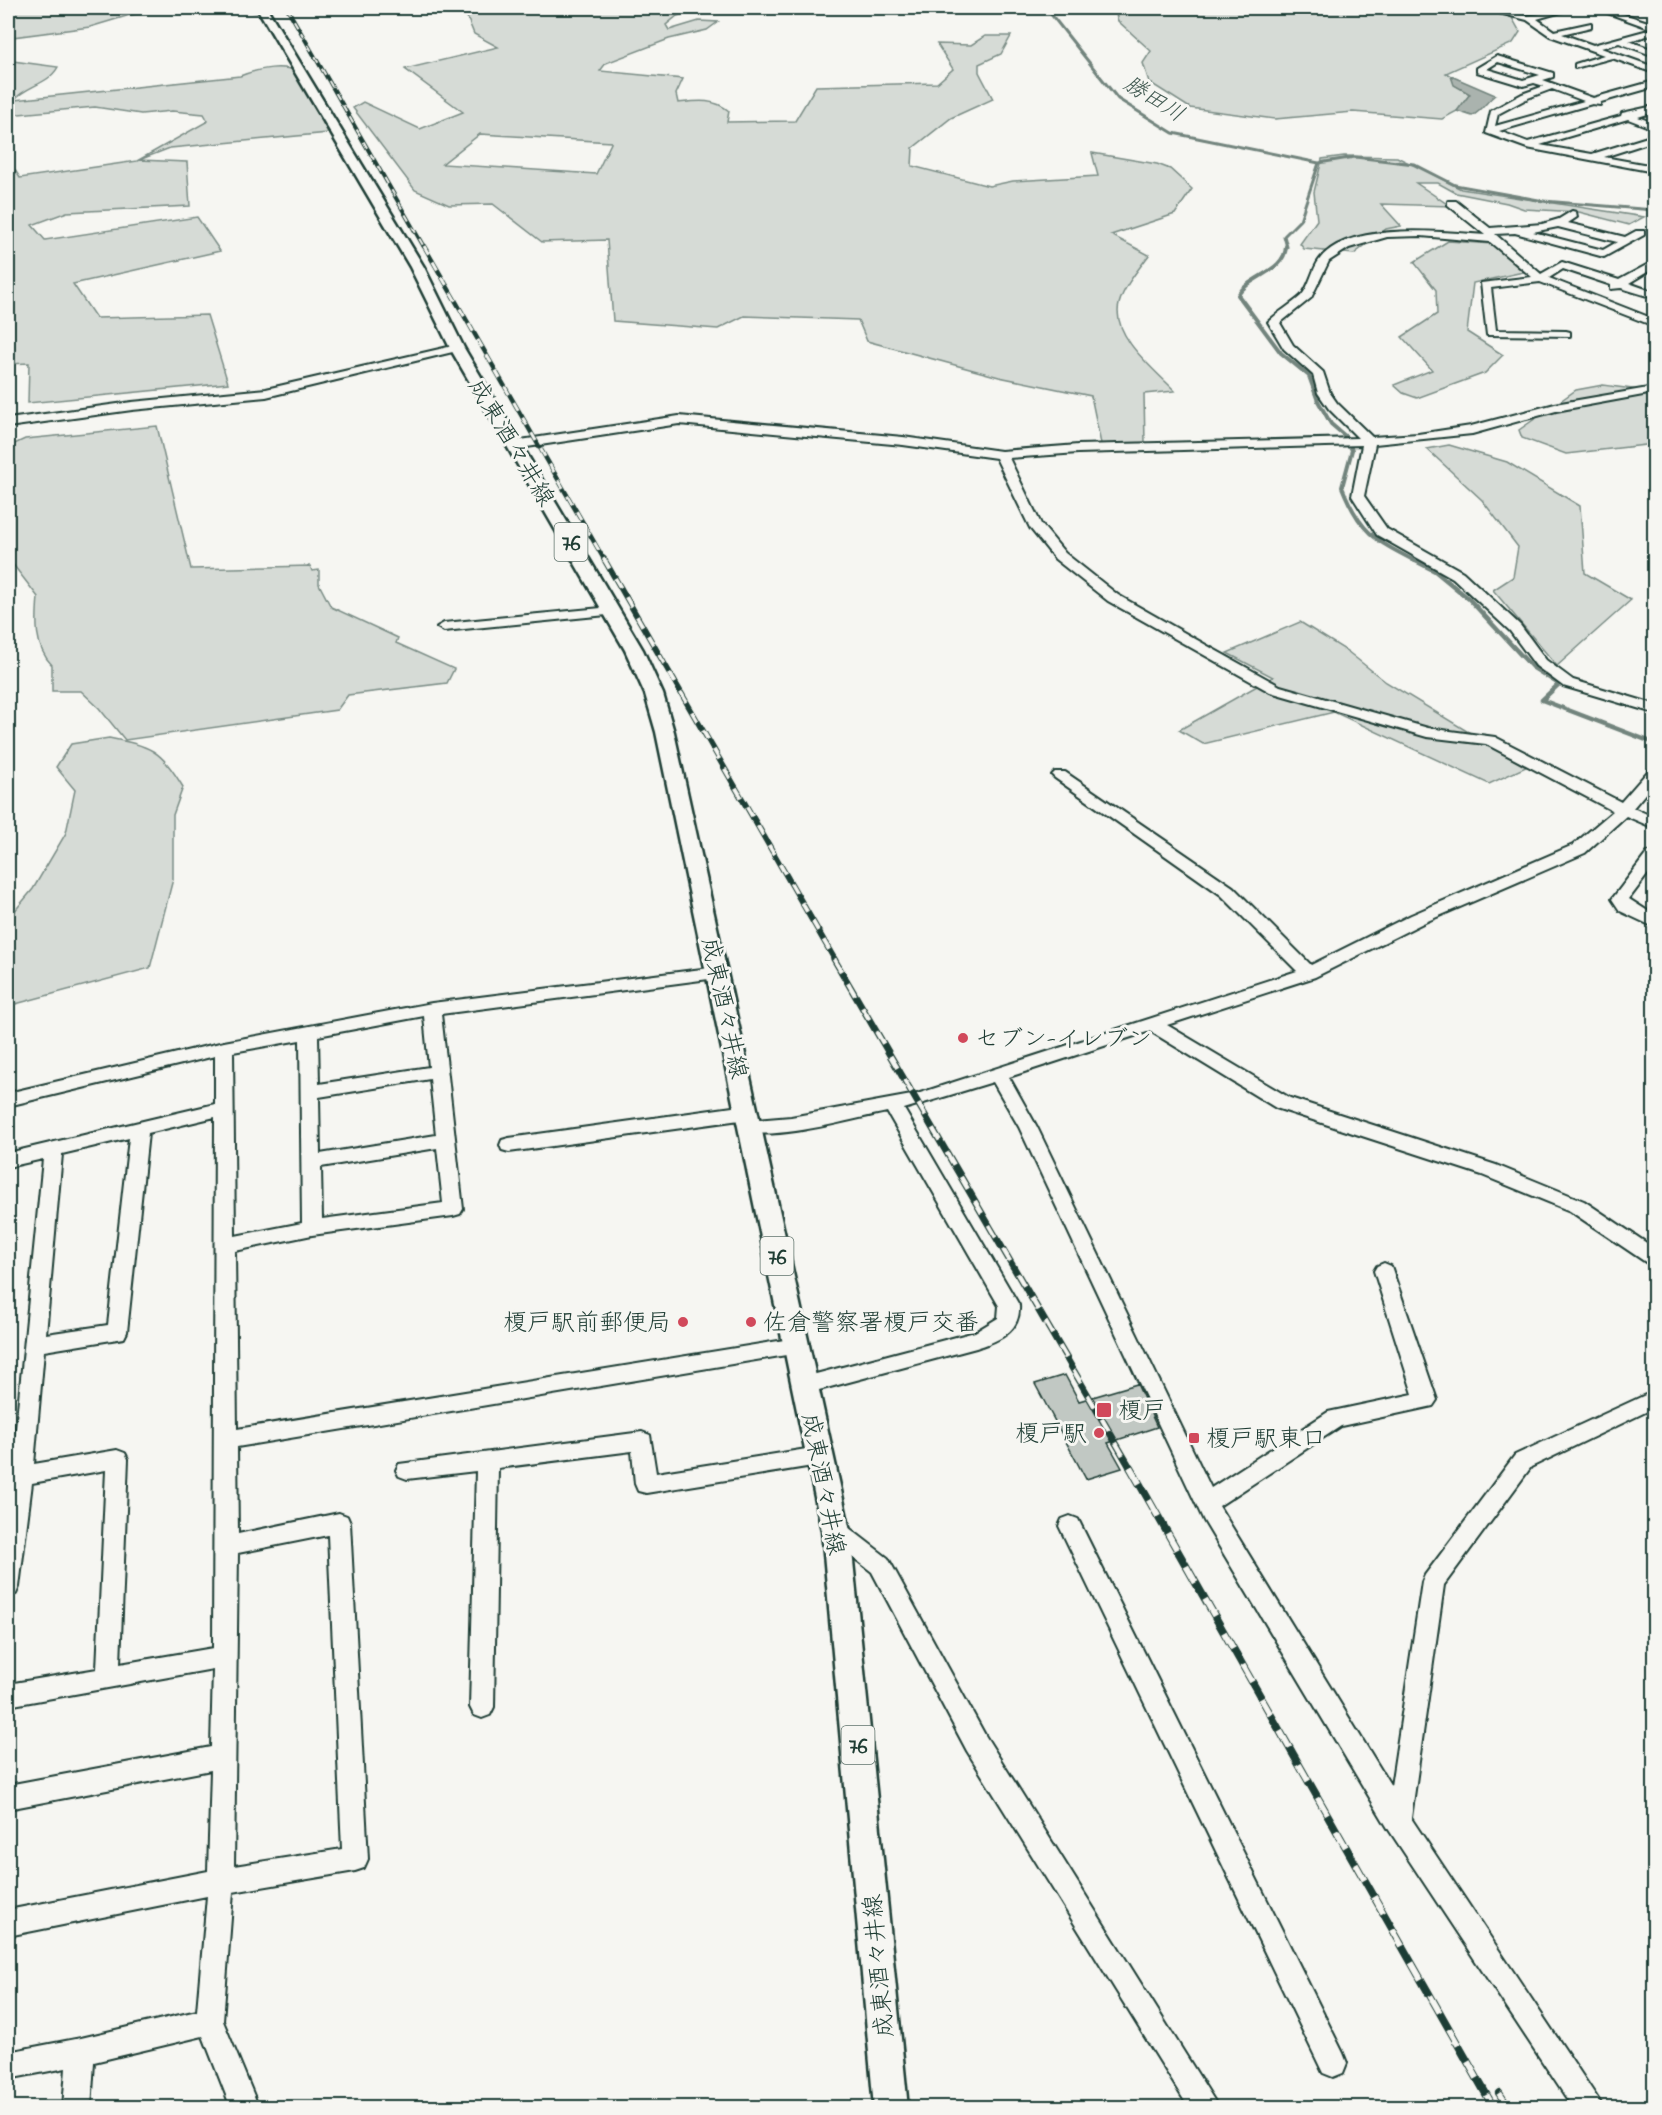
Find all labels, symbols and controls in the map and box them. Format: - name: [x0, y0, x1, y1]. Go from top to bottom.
- water label: 勝田川: [1117, 69, 1190, 132]
- street label: 成東酒々井線: [458, 373, 562, 514]
- road number: 76: [554, 523, 588, 561]
- street label: 成東酒々井線: [690, 934, 755, 1083]
- place label: セブン-イレブン: [975, 1023, 1152, 1058]
- marker: セブン-イレブン: [956, 1031, 970, 1045]
- road number: 76: [760, 1237, 794, 1275]
- place label: 榎戸駅前郵便局: [503, 1307, 671, 1342]
- place label: 佐倉警察署榎戸交番: [763, 1307, 979, 1342]
- marker: 榎戸駅前郵便局: [676, 1315, 690, 1329]
- marker: 佐倉警察署榎戸交番: [744, 1315, 758, 1329]
- place label: 榎戸: [1118, 1395, 1166, 1430]
- marker: 榎戸: [1095, 1401, 1113, 1419]
- street label: 成東酒々井線: [791, 1410, 852, 1558]
- place label: 榎戸駅: [1015, 1418, 1087, 1453]
- place label: 榎戸駅東口: [1206, 1423, 1326, 1458]
- marker: 榎戸駅: [1092, 1426, 1106, 1440]
- marker: 榎戸駅東口: [1187, 1431, 1201, 1445]
- road number: 76: [842, 1726, 874, 1764]
- street label: 成東酒々井線: [857, 1893, 904, 2039]

